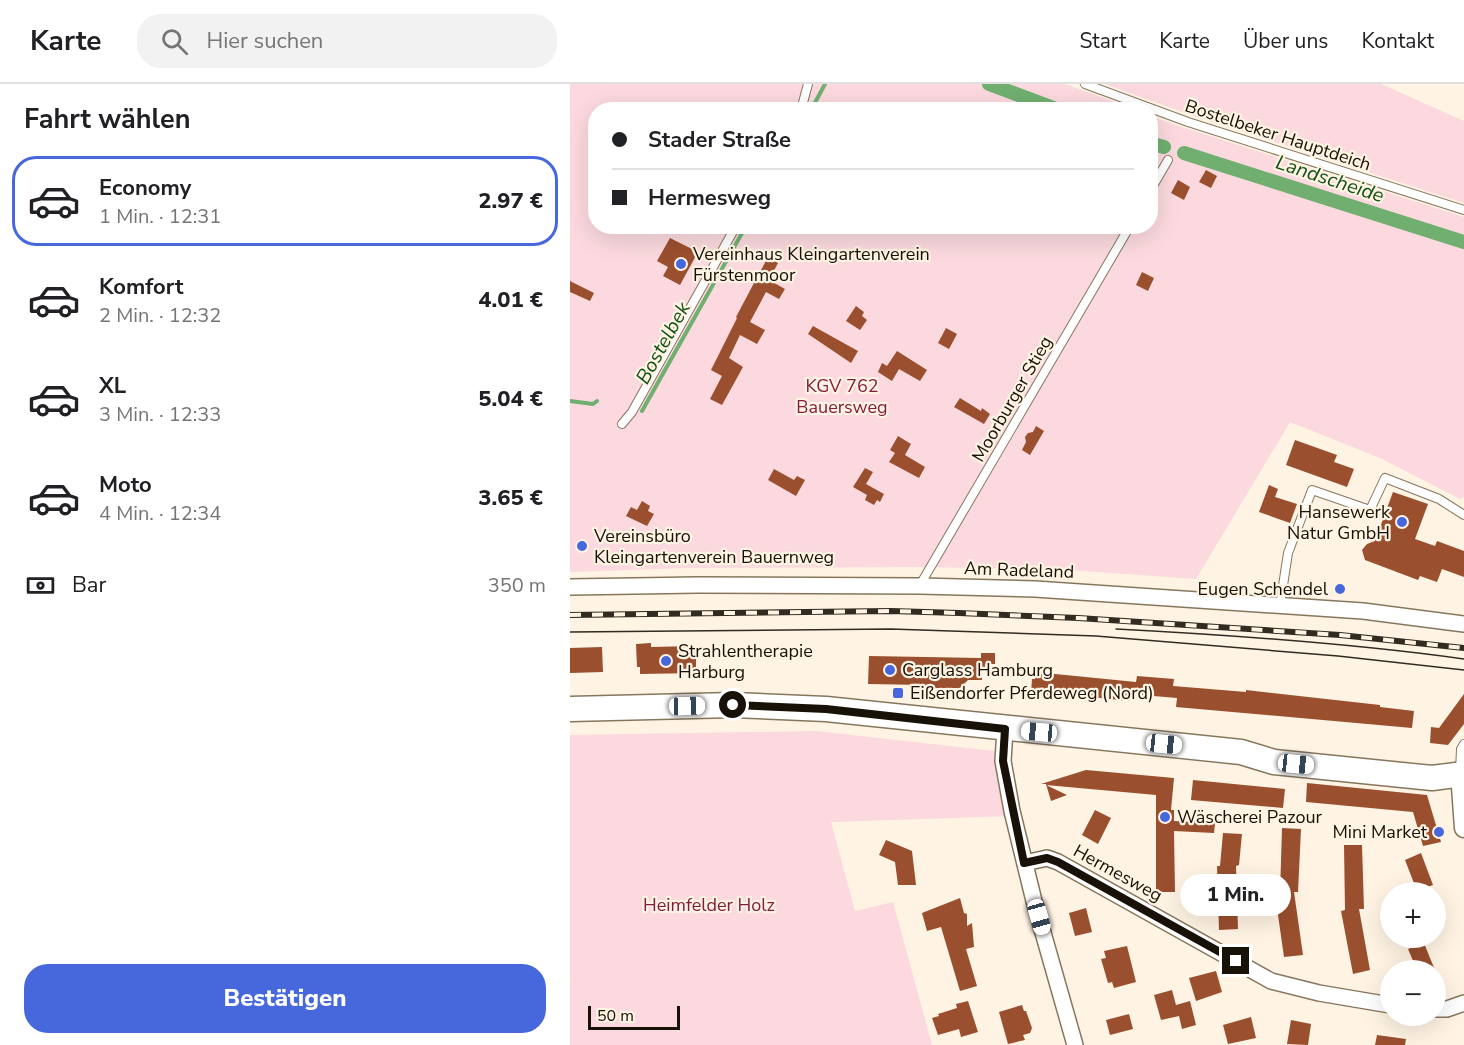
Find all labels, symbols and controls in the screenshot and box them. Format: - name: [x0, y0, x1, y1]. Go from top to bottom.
- search box: [137, 14, 557, 68]
- text: Karte: [30, 22, 101, 60]
- icon: search: [158, 25, 191, 58]
- text: Hier suchen: [206, 26, 323, 56]
- text: Start: [1079, 27, 1126, 55]
- text: Karte: [1159, 27, 1210, 55]
- text: Über uns: [1243, 27, 1328, 55]
- text: Kontakt: [1361, 27, 1434, 55]
- street label: Bostelbeker Hauptdeich: [1182, 94, 1374, 176]
- text: Fahrt wählen: [24, 101, 190, 138]
- text: Stader Straße: [648, 125, 791, 155]
- water label: Landscheide: [1272, 149, 1388, 209]
- text: Economy: [99, 173, 191, 203]
- icon: car: [27, 174, 81, 228]
- text: Hermesweg: [648, 183, 771, 213]
- text: 2.97 €: [478, 186, 543, 216]
- text: 1 Min. · 12:31: [99, 203, 221, 230]
- place label: Vereinhaus Kleingartenverein Fürstenmoor: [692, 242, 930, 287]
- marker: Vereinhaus Kleingartenverein Fürstenmoor: [674, 257, 688, 271]
- text: Komfort: [99, 272, 183, 302]
- icon: car: [27, 273, 81, 327]
- text: 4.01 €: [478, 285, 543, 315]
- water label: Bostelbek: [629, 296, 697, 389]
- text: 2 Min. · 12:32: [99, 302, 221, 329]
- street label: Moorburger Stieg: [966, 332, 1058, 466]
- text: XL: [99, 371, 126, 401]
- icon: car: [27, 372, 81, 426]
- park label: KGV 762 Bauersweg: [796, 374, 888, 419]
- text: 5.04 €: [478, 384, 543, 414]
- text: 3 Min. · 12:33: [99, 401, 221, 428]
- text: Moto: [99, 470, 152, 500]
- icon: car: [27, 471, 81, 525]
- text: 3.65 €: [478, 483, 543, 513]
- text: 4 Min. · 12:34: [99, 500, 221, 527]
- place label: Hansewerk Natur GmbH: [1287, 500, 1391, 545]
- marker: Hansewerk Natur GmbH: [1395, 515, 1409, 529]
- place label: Vereinsbüro Kleingartenverein Bauernweg: [593, 524, 834, 569]
- marker: Vereinsbüro Kleingartenverein Bauernweg: [575, 539, 589, 553]
- street label: Am Radeland: [963, 556, 1075, 584]
- icon: cash: [24, 569, 57, 602]
- text: Bar: [72, 570, 106, 600]
- text: 350 m: [488, 572, 546, 599]
- place label: Eugen Schendel: [1198, 577, 1329, 601]
- marker: Eugen Schendel: [1333, 582, 1347, 596]
- place label: Strahlentherapie Harburg: [678, 639, 813, 684]
- marker: Strahlentherapie Harburg: [659, 654, 673, 668]
- place label: Carglass Hamburg: [902, 658, 1053, 682]
- marker: Carglass Hamburg: [883, 663, 897, 677]
- place label: Eißendorfer Pferdeweg (Nord): [910, 681, 1154, 705]
- marker: Eißendorfer Pferdeweg (Nord): [891, 686, 905, 700]
- route start: [719, 691, 746, 718]
- car: [669, 697, 705, 715]
- car: [1020, 721, 1058, 743]
- car: [1145, 733, 1183, 755]
- car: [1277, 753, 1315, 775]
- place label: Wäscherei Pazour: [1177, 805, 1323, 829]
- marker: Wäscherei Pazour: [1158, 810, 1172, 824]
- place label: Mini Market: [1332, 820, 1428, 844]
- marker: Mini Market: [1432, 825, 1446, 839]
- street label: Hermesweg: [1069, 839, 1167, 907]
- callout: 1 Min.: [1180, 874, 1292, 916]
- text: 1 Min.: [1207, 881, 1264, 908]
- map controls: [1380, 882, 1446, 1026]
- button: +: [1380, 882, 1446, 948]
- park label: Heimfelder Holz: [643, 893, 775, 917]
- car: [1025, 897, 1053, 937]
- route end: [1222, 947, 1249, 974]
- button: −: [1380, 960, 1446, 1026]
- button: Bestätigen: [24, 964, 546, 1033]
- scale bar: [588, 1003, 680, 1030]
- text: 50 m: [597, 1005, 634, 1027]

